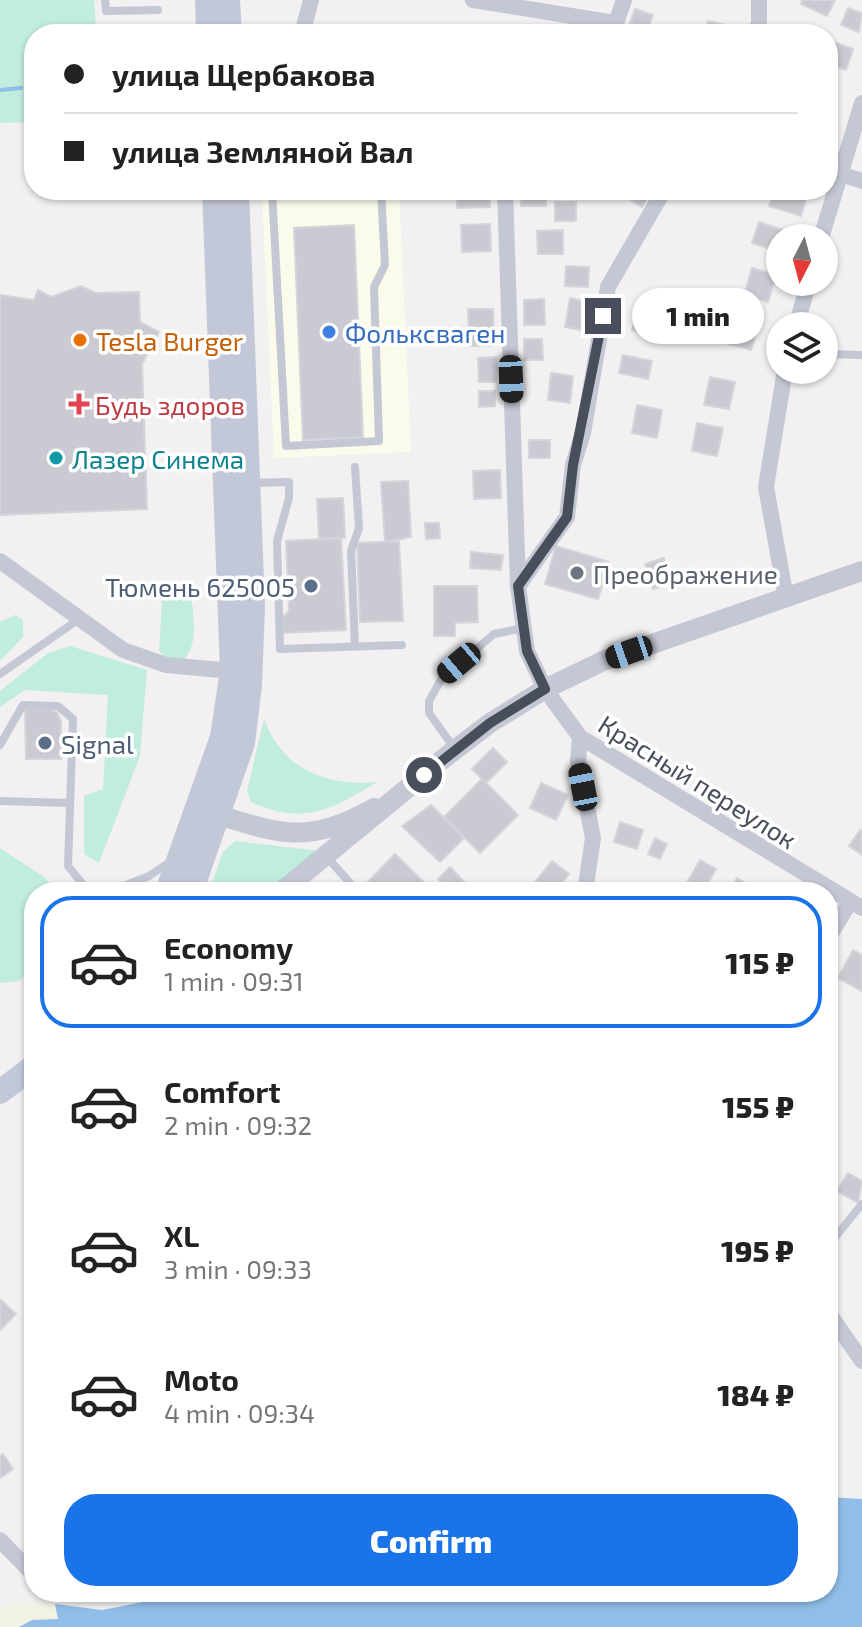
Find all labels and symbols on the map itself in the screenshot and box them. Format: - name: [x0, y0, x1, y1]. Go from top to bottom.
- north arrow: [766, 224, 838, 296]
- callout: 1 min: [631, 288, 763, 344]
- route end: [585, 298, 621, 334]
- place label: Фольксваген: [345, 317, 505, 348]
- marker: Фольксваген: [320, 323, 338, 341]
- place label: Tesla Burger: [96, 325, 243, 356]
- marker: Tesla Burger: [71, 331, 89, 349]
- car: [498, 355, 524, 403]
- place label: Будь здоров: [95, 389, 245, 421]
- marker: Будь здоров: [70, 395, 88, 413]
- place label: Лазер Синема: [72, 443, 244, 474]
- marker: Лазер Синема: [47, 449, 65, 467]
- place label: Преображение: [593, 558, 778, 589]
- marker: Преображение: [568, 564, 586, 582]
- place label: Тюмень 625005: [105, 571, 295, 602]
- marker: Тюмень 625005: [302, 577, 320, 595]
- car: [602, 633, 656, 671]
- car: [433, 638, 485, 688]
- street label: Красный переулок: [593, 708, 803, 855]
- place label: Signal: [61, 728, 134, 759]
- marker: Signal: [36, 734, 54, 752]
- route start: [406, 757, 442, 793]
- car: [567, 761, 599, 813]

